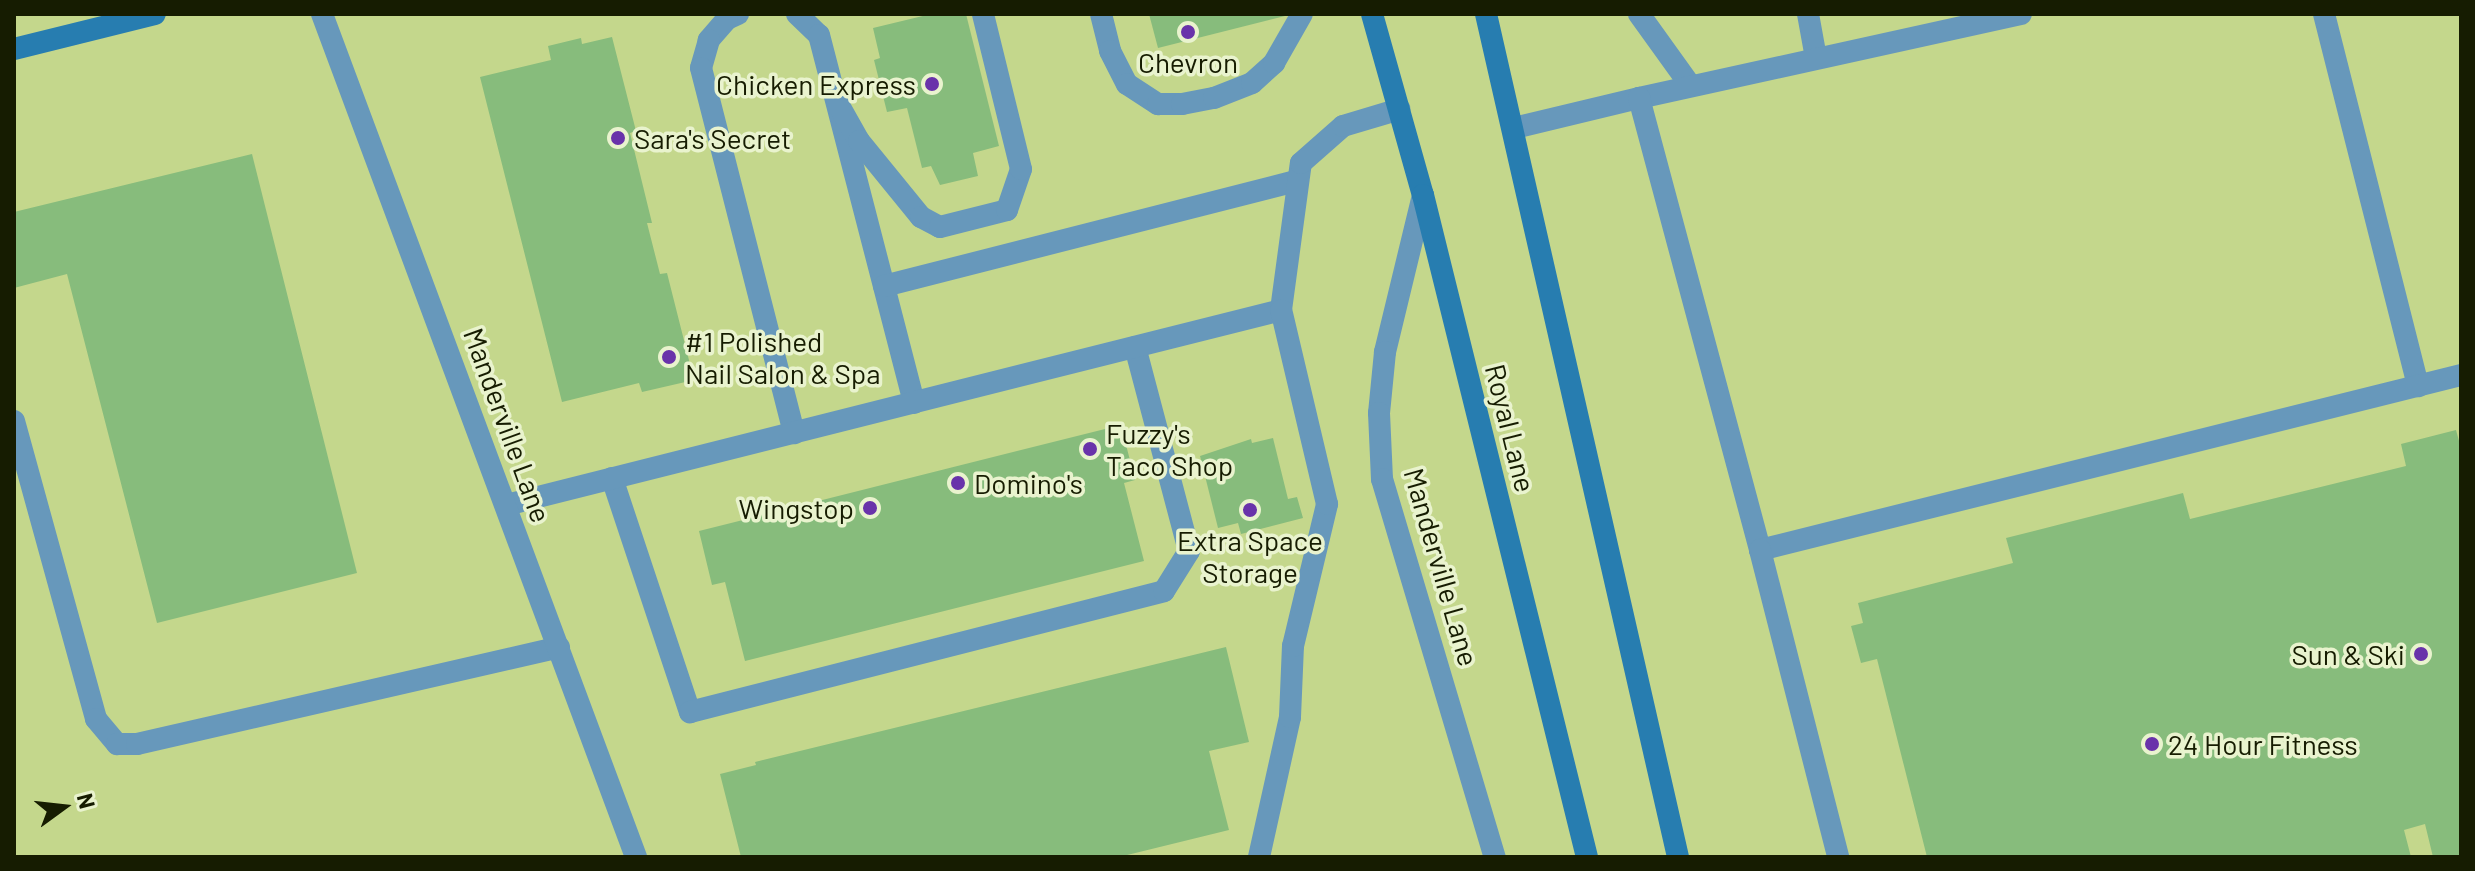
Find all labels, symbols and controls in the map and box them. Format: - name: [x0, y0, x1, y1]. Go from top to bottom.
- marker: Chevron: [1179, 23, 1197, 41]
- place label: Chevron: [1138, 45, 1238, 79]
- place label: Chicken Express: [716, 67, 916, 101]
- marker: Chicken Express: [923, 75, 941, 93]
- place label: Sara's Secret: [634, 121, 791, 155]
- marker: Sara's Secret: [609, 129, 627, 147]
- street label: Manderville Lane: [457, 323, 559, 527]
- place label: #1 Polished Nail Salon & Spa: [685, 324, 881, 390]
- marker: #1 Polished Nail Salon & Spa: [660, 348, 678, 366]
- street label: Royal Lane: [1479, 361, 1543, 495]
- place label: Fuzzy's Taco Shop: [1106, 416, 1233, 482]
- marker: Fuzzy's Taco Shop: [1081, 440, 1099, 458]
- street label: Manderville Lane: [1398, 464, 1486, 670]
- place label: Domino's: [974, 466, 1083, 500]
- marker: Domino's: [949, 474, 967, 492]
- place label: Wingstop: [738, 491, 854, 525]
- marker: Wingstop: [861, 499, 879, 517]
- marker: Extra Space Storage: [1241, 501, 1259, 519]
- place label: Extra Space Storage: [1177, 523, 1323, 589]
- place label: Sun & Ski: [2291, 637, 2405, 671]
- marker: Sun & Ski: [2412, 645, 2430, 663]
- place label: 24 Hour Fitness: [2168, 727, 2358, 761]
- marker: 24 Hour Fitness: [2143, 735, 2161, 753]
- north arrow: [24, 767, 104, 847]
- text: N: [73, 790, 102, 811]

